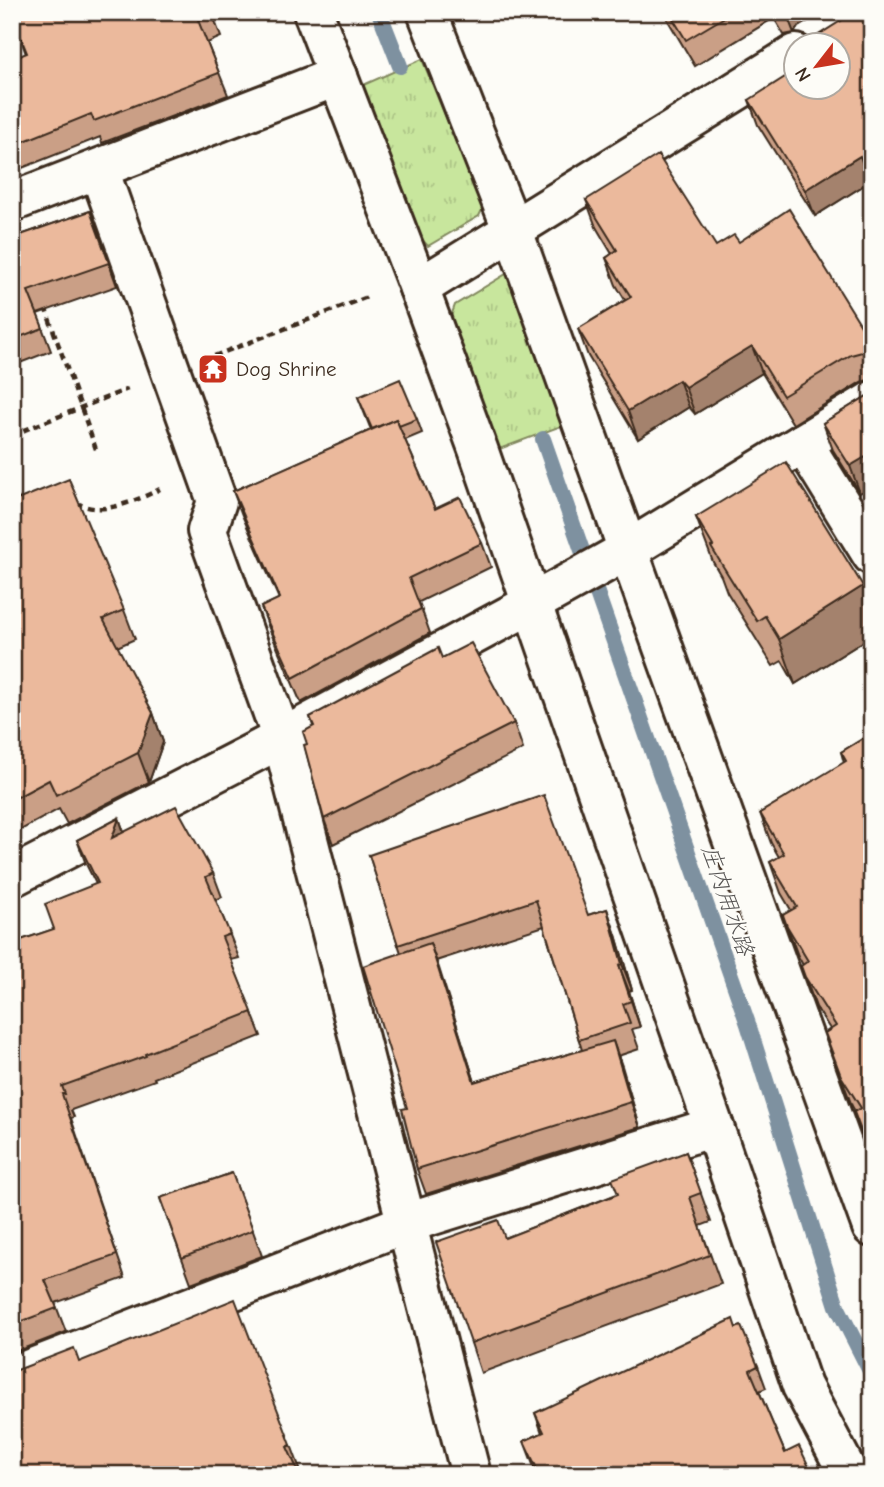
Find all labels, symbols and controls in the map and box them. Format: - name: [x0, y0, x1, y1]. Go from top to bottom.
- north arrow: [782, 32, 852, 102]
- text: N: [791, 63, 816, 85]
- temple icon: Dog Shrine: [196, 352, 230, 386]
- place label: Dog Shrine: [236, 357, 337, 381]
- water label: 庄内用水路: [696, 841, 760, 961]

